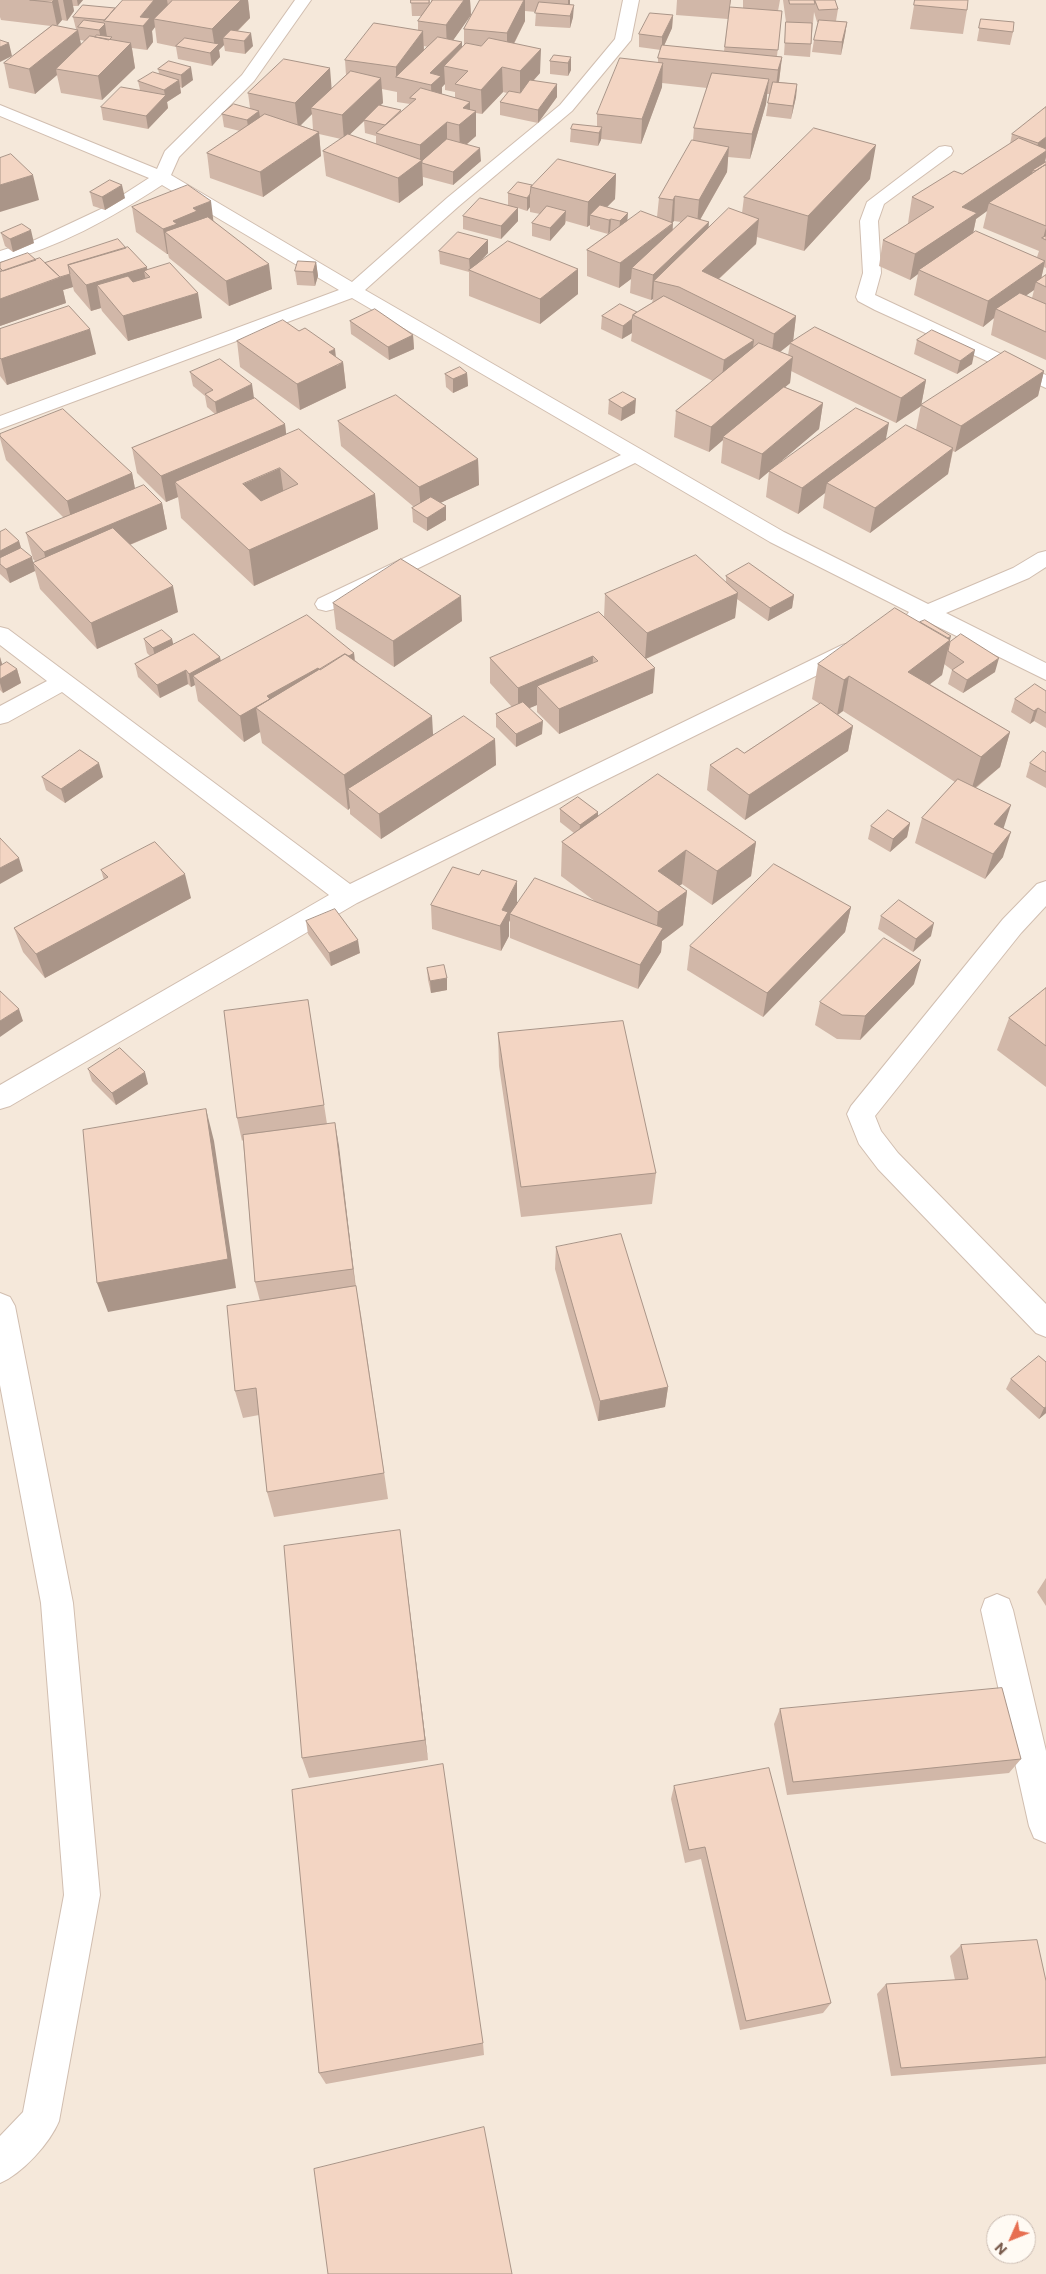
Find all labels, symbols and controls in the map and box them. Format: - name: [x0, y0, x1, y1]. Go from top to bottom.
- north arrow: [986, 2214, 1036, 2264]
- text: N: [991, 2239, 1010, 2259]

